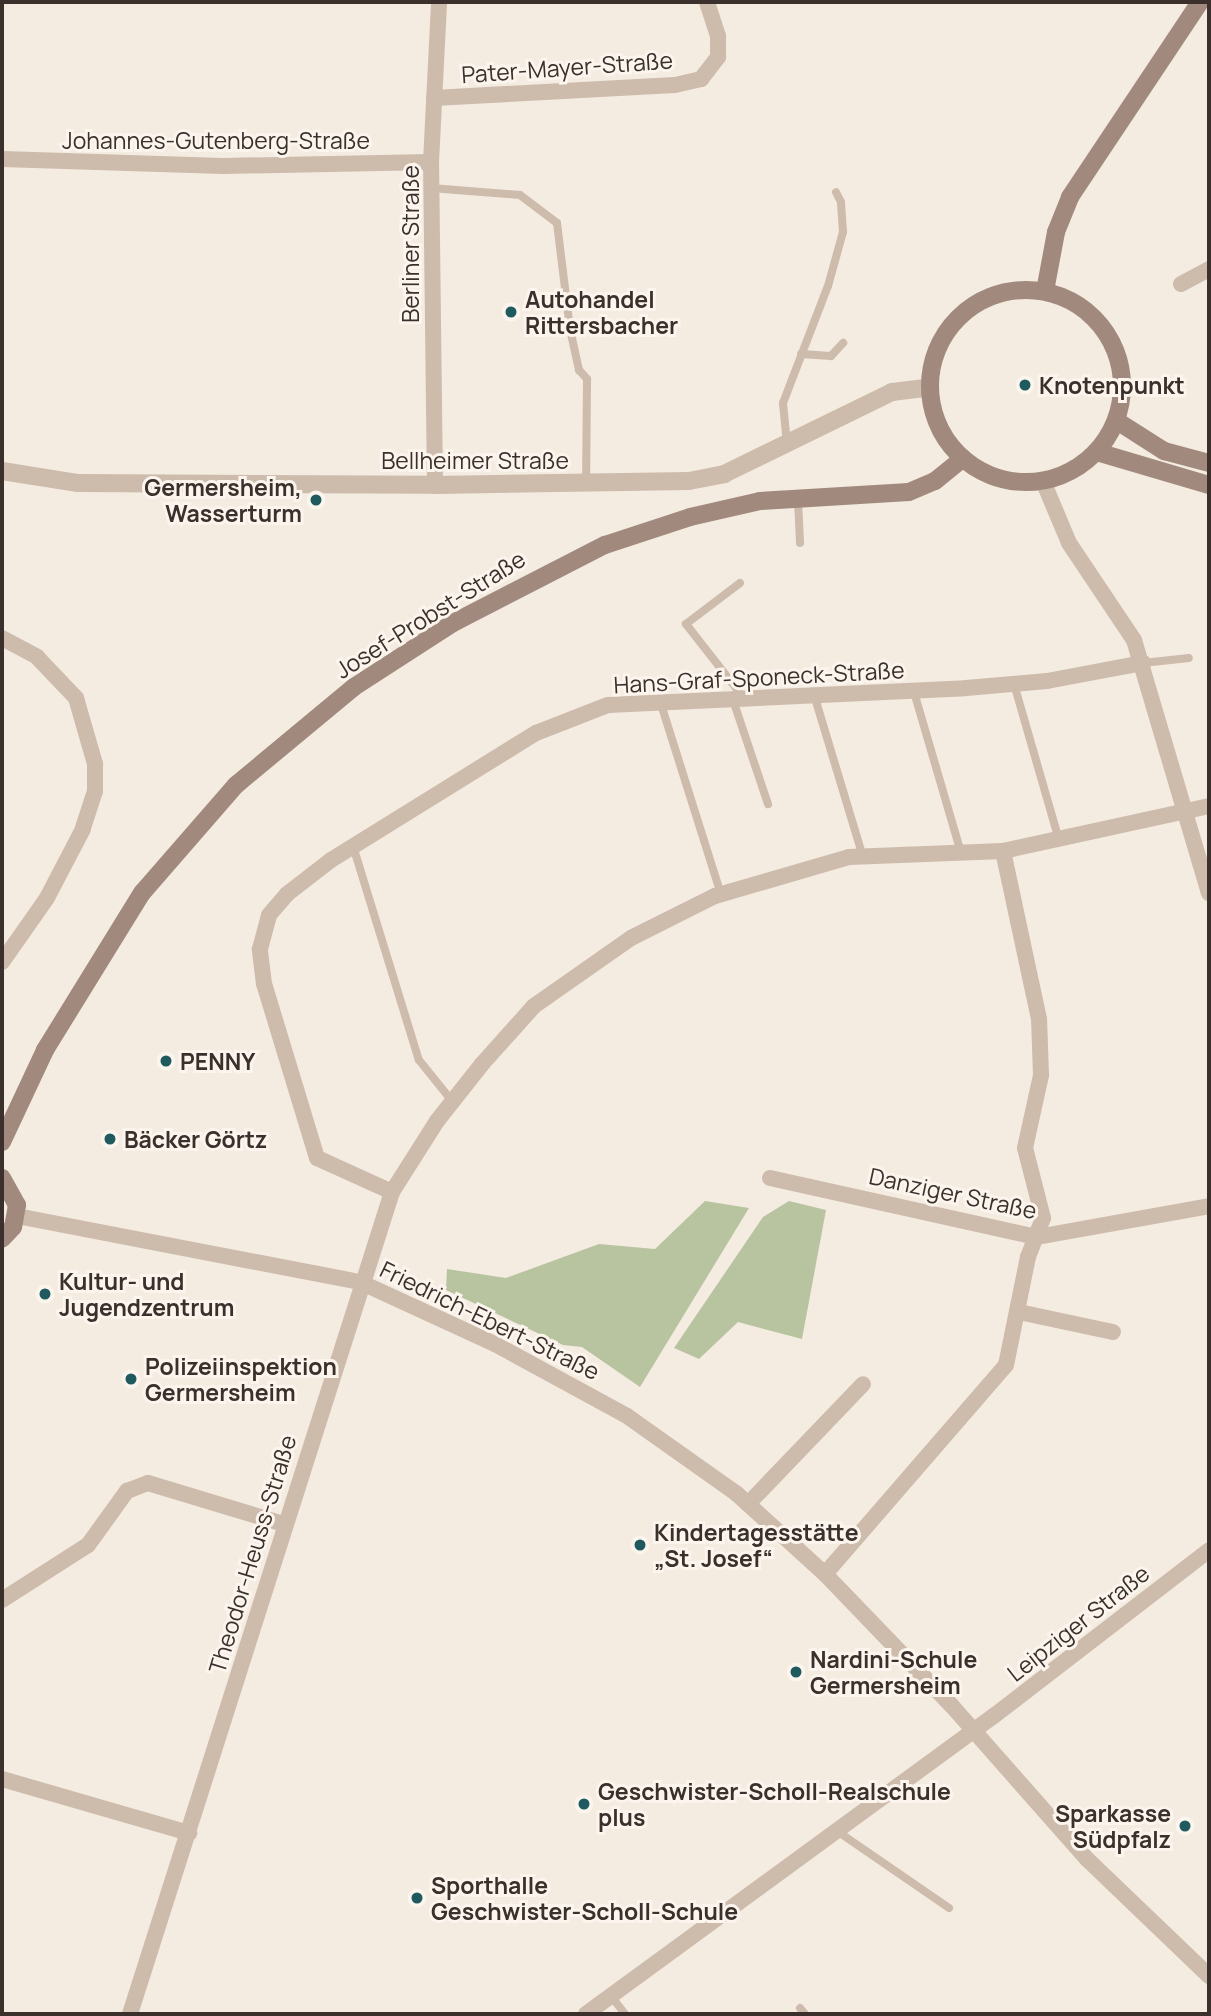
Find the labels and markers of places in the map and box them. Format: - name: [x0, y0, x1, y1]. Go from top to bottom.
- place label: Autohandel Rittersbacher: [525, 285, 678, 339]
- marker: Autohandel Rittersbacher: [503, 304, 519, 320]
- place label: Knotenpunkt: [1039, 371, 1185, 399]
- marker: Knotenpunkt: [1017, 377, 1033, 393]
- place label: Germersheim, Wasserturm: [144, 473, 302, 527]
- marker: Germersheim, Wasserturm: [308, 492, 324, 508]
- place label: PENNY: [180, 1047, 255, 1075]
- marker: PENNY: [158, 1053, 174, 1069]
- place label: Bäcker Görtz: [124, 1125, 267, 1153]
- marker: Bäcker Görtz: [102, 1131, 118, 1147]
- place label: Kultur- und Jugendzentrum: [59, 1267, 234, 1321]
- marker: Kultur- und Jugendzentrum: [37, 1286, 53, 1302]
- place label: Polizeiinspektion Germersheim: [145, 1352, 337, 1406]
- marker: Polizeiinspektion Germersheim: [123, 1371, 139, 1387]
- place label: Kindertagesstätte „St. Josef“: [654, 1518, 858, 1572]
- marker: Kindertagesstätte „St. Josef“: [632, 1537, 648, 1553]
- place label: Nardini-Schule Germersheim: [810, 1645, 977, 1699]
- marker: Nardini-Schule Germersheim: [788, 1664, 804, 1680]
- place label: Geschwister-Scholl-Realschule plus: [598, 1777, 951, 1831]
- marker: Geschwister-Scholl-Realschule plus: [576, 1796, 592, 1812]
- place label: Sparkasse Südpfalz: [1055, 1799, 1171, 1853]
- marker: Sparkasse Südpfalz: [1177, 1818, 1193, 1834]
- place label: Sporthalle Geschwister-Scholl-Schule: [431, 1871, 738, 1925]
- marker: Sporthalle Geschwister-Scholl-Schule: [409, 1890, 425, 1906]

